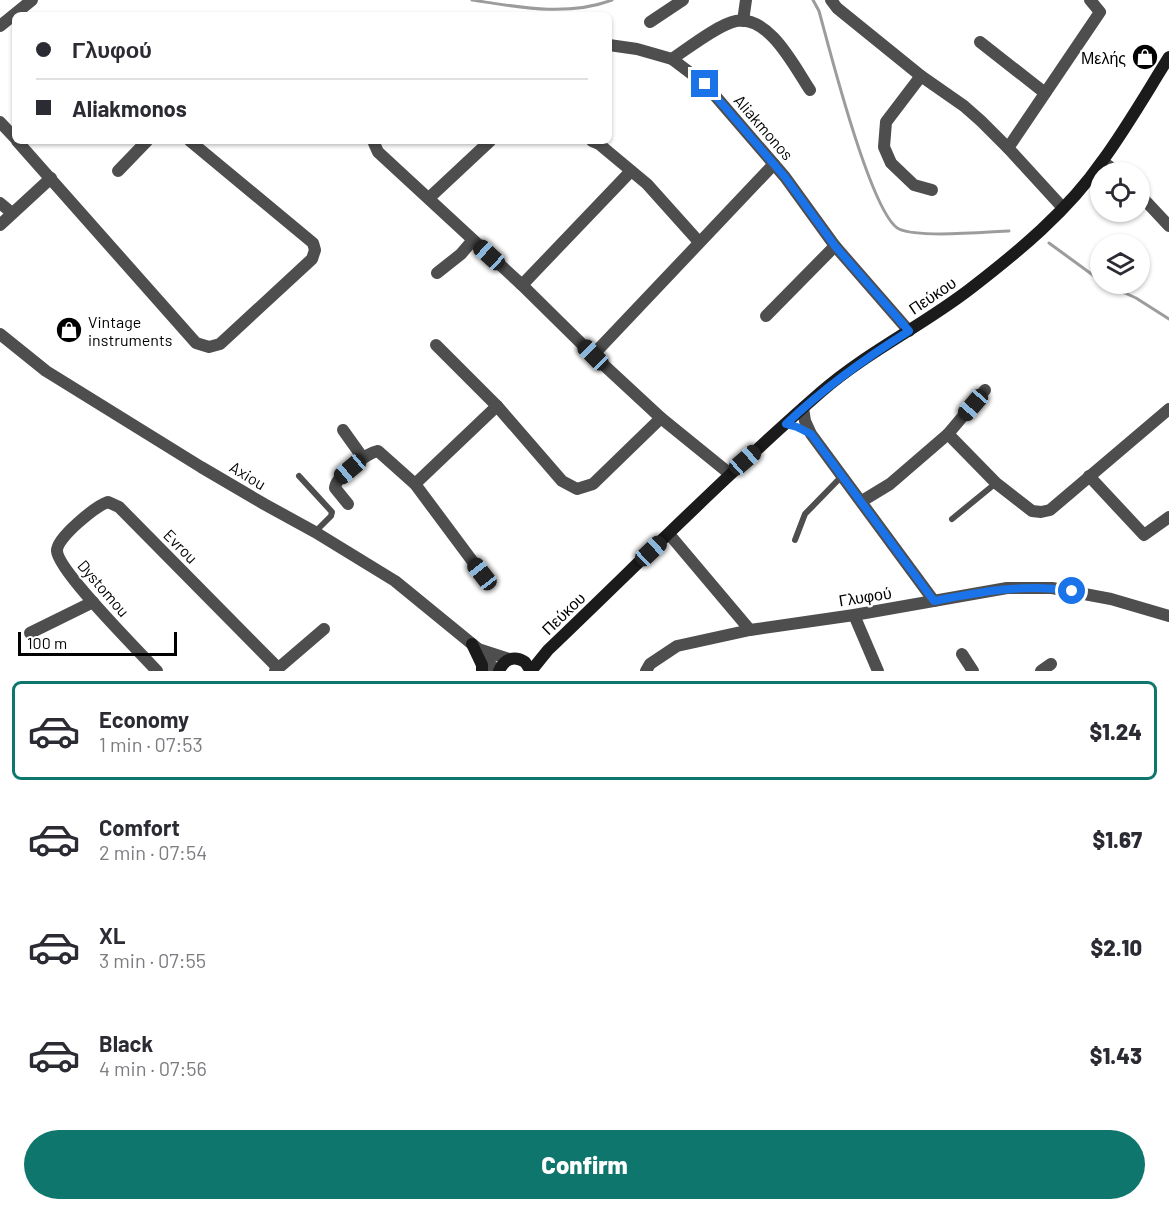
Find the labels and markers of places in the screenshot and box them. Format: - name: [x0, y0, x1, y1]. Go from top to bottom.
- shop icon: Μελής: [1130, 42, 1160, 72]
- place label: Μελής: [1081, 48, 1126, 67]
- place label: Vintage instruments: [88, 312, 172, 349]
- shop icon: Vintage instruments: [54, 315, 84, 345]

